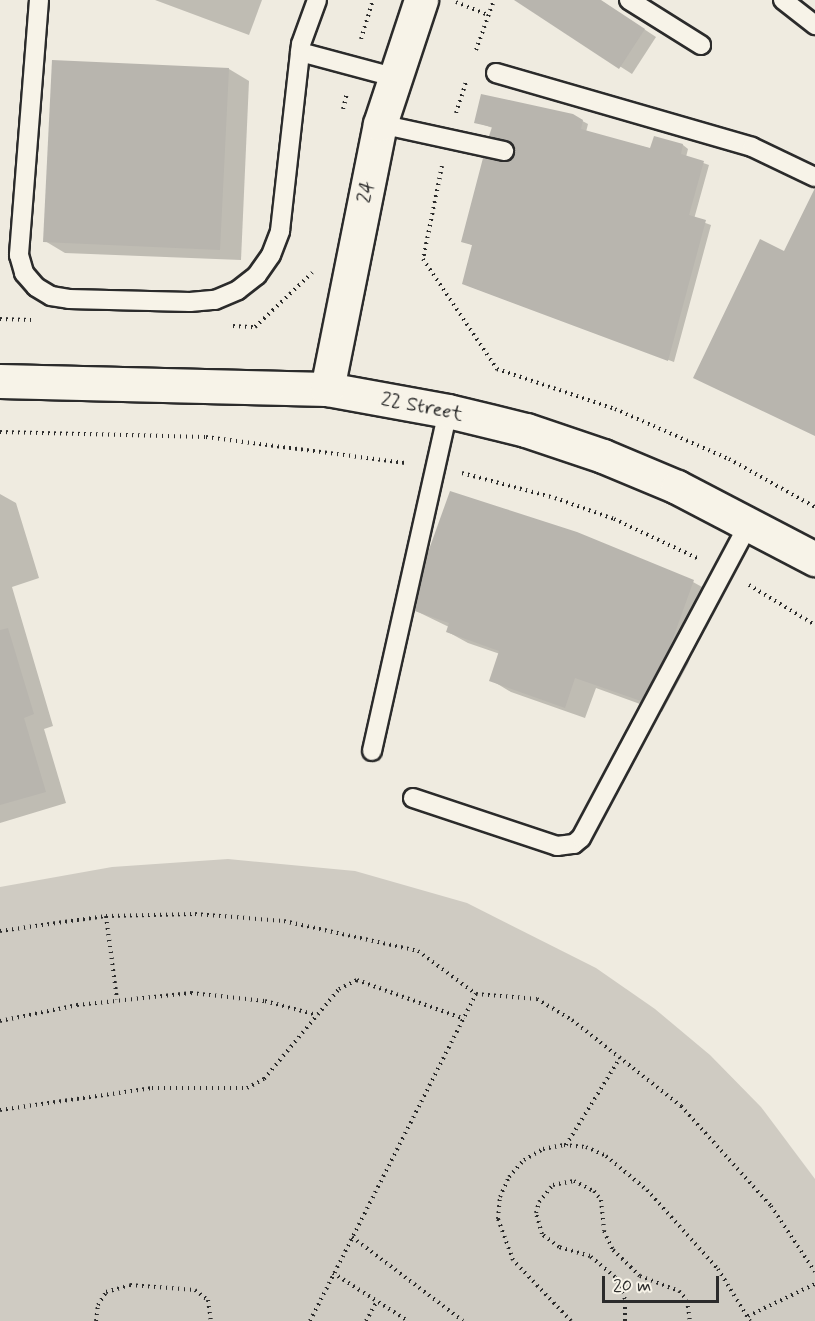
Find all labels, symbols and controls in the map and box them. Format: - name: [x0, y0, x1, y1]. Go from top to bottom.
- street label: 24: [352, 179, 380, 205]
- street label: 22 Street: [379, 387, 465, 427]
- scale bar: [605, 1264, 722, 1302]
- text: 20 m: [613, 1274, 651, 1298]

